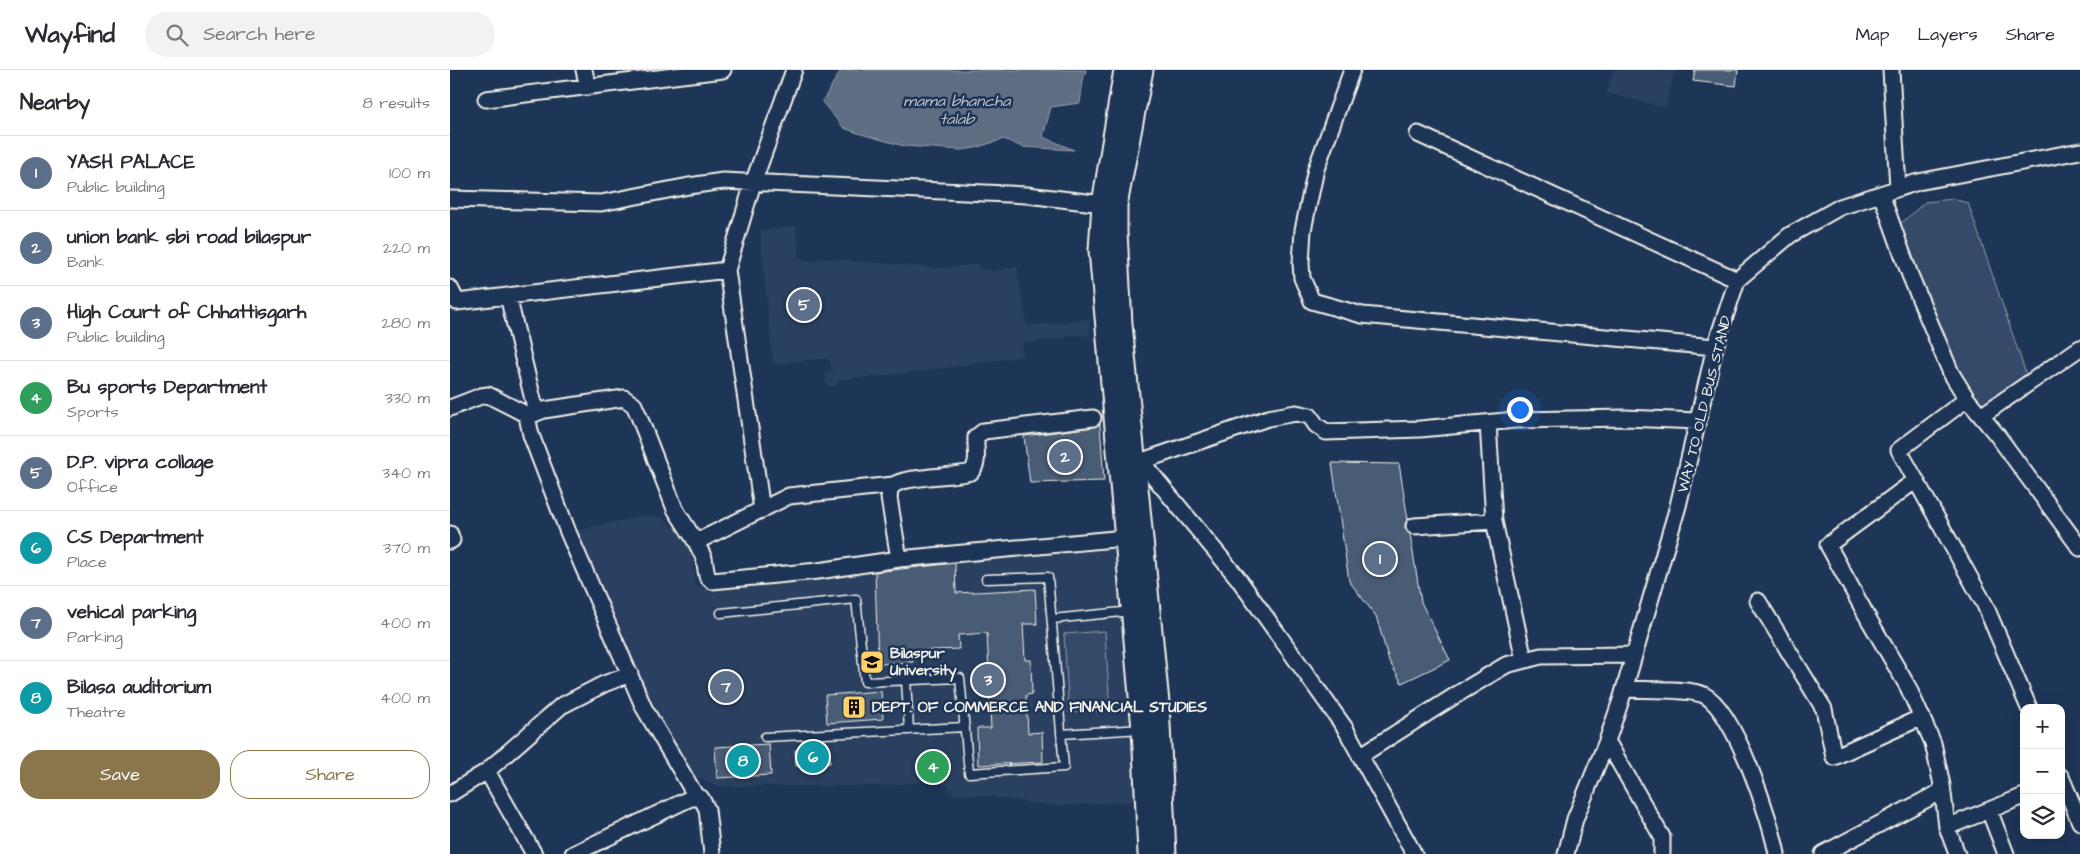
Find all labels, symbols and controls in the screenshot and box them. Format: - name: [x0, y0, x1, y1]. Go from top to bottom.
- search box: [145, 12, 495, 57]
- text: Wayfind: [25, 18, 115, 52]
- icon: search: [163, 21, 191, 49]
- text: Search here: [203, 21, 315, 48]
- text: Map: [1855, 22, 1889, 47]
- text: Layers: [1917, 22, 1978, 47]
- text: Share: [2006, 22, 2055, 47]
- text: Nearby: [20, 88, 90, 117]
- water label: mama bhancha talab: [904, 90, 1011, 130]
- text: 8 results: [363, 92, 430, 114]
- text: YASH PALACE: [67, 149, 195, 176]
- text: 1: [35, 162, 37, 184]
- text: 100 m: [389, 162, 430, 184]
- text: Public building: [67, 176, 165, 198]
- text: union bank sbi road bilaspur: [67, 224, 311, 251]
- text: 2: [31, 237, 41, 259]
- text: 220 m: [383, 237, 430, 259]
- text: Bank: [67, 251, 104, 273]
- pin: 5: [788, 286, 820, 324]
- text: High Court of Chhattisgarh: [67, 299, 306, 326]
- text: 3: [32, 312, 40, 334]
- text: 280 m: [382, 312, 430, 334]
- street label: WAY TO OLD BUS STAND: [1672, 313, 1737, 495]
- text: Public building: [67, 326, 165, 348]
- text: Bu sports Department: [67, 374, 267, 401]
- text: 4: [31, 387, 41, 409]
- text: 330 m: [385, 387, 430, 409]
- your location: [1507, 397, 1533, 423]
- text: Sports: [67, 401, 119, 423]
- pin: 2: [1049, 438, 1081, 476]
- text: D.P. vipra collage: [67, 449, 214, 476]
- text: 5: [30, 462, 42, 484]
- text: 340 m: [382, 462, 430, 484]
- text: Office: [67, 476, 118, 498]
- text: CS Department: [67, 524, 204, 551]
- text: 6: [31, 537, 41, 559]
- text: 370 m: [383, 537, 430, 559]
- pin: 1: [1364, 540, 1396, 578]
- text: Place: [67, 551, 107, 573]
- text: vehical parking: [67, 599, 196, 626]
- text: 7: [31, 612, 41, 634]
- text: 400 m: [380, 612, 430, 634]
- text: Parking: [67, 626, 123, 648]
- place label: Bilaspur University: [890, 643, 957, 682]
- school or university icon: Bilaspur University: [859, 649, 885, 675]
- pin: 3: [972, 661, 1004, 699]
- pin: 7: [710, 668, 742, 706]
- text: Bilasa auditorium: [67, 674, 211, 701]
- text: 8: [31, 687, 41, 709]
- text: 400 m: [380, 687, 430, 709]
- building icon: DEPT. OF COMMERCE AND FINANCIAL STUDIES: [841, 694, 867, 720]
- place label: DEPT. OF COMMERCE AND FINANCIAL STUDIES: [872, 697, 1208, 718]
- text: Theatre: [67, 701, 126, 723]
- map controls: [2020, 704, 2065, 839]
- button: +: [2020, 704, 2065, 749]
- pin: 6: [797, 738, 829, 776]
- pin: 8: [727, 742, 759, 780]
- pin: 4: [917, 748, 949, 786]
- button: −: [2020, 749, 2065, 794]
- button: Save: [20, 750, 220, 799]
- button: Share: [230, 750, 430, 799]
- button: layers: [2020, 794, 2065, 839]

